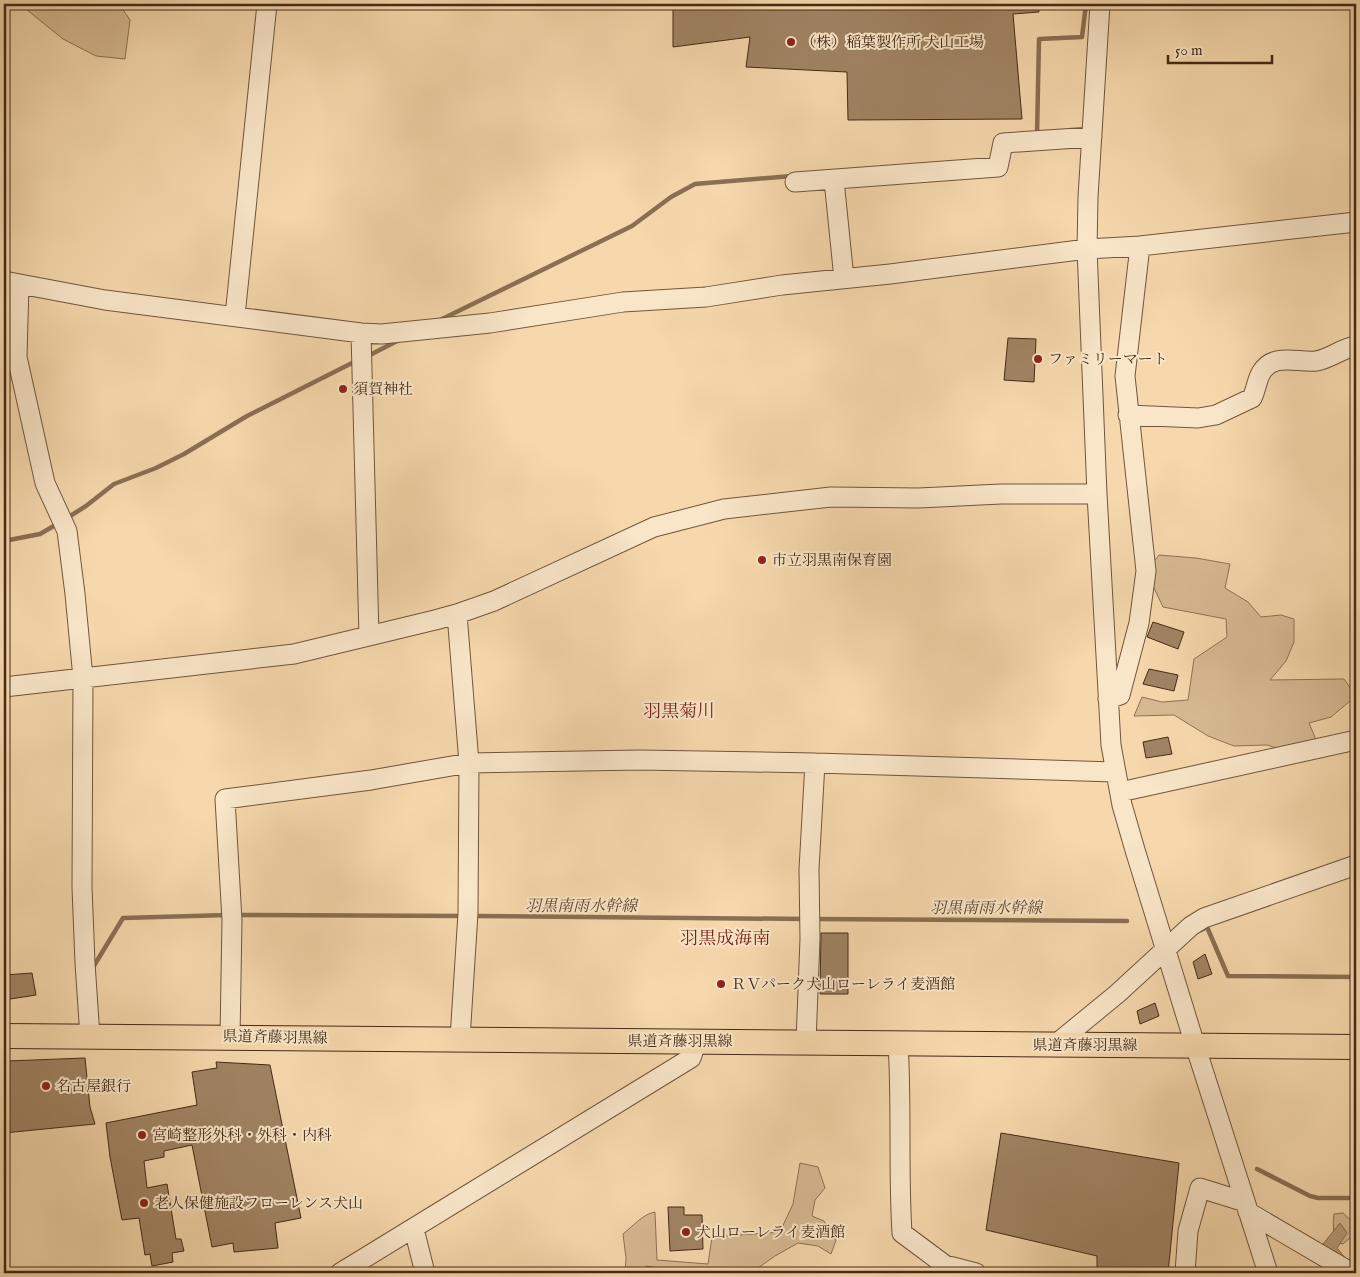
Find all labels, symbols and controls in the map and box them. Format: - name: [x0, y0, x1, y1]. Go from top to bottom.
- scale bar: [1168, 32, 1271, 64]
- place label: （株）稲葉製作所 犬山工場: [801, 33, 984, 52]
- marker: （株）稲葉製作所 犬山工場: [785, 36, 797, 48]
- text: 50 m: [1175, 41, 1203, 60]
- place label: ファミリーマート: [1048, 350, 1168, 369]
- marker: ファミリーマート: [1032, 353, 1044, 365]
- place label: 須賀神社: [353, 380, 413, 399]
- marker: 須賀神社: [337, 383, 349, 395]
- place label: 市立羽黒南保育園: [772, 551, 892, 570]
- marker: 市立羽黒南保育園: [756, 554, 768, 566]
- district label: 羽黒菊川: [643, 701, 715, 724]
- water label: 羽黒南雨水幹線: [525, 897, 639, 917]
- water label: 羽黒南雨水幹線: [930, 899, 1044, 919]
- district label: 羽黒成海南: [680, 928, 770, 951]
- place label: ＲＶパーク犬山ローレライ麦酒館: [731, 975, 955, 994]
- marker: ＲＶパーク犬山ローレライ麦酒館: [715, 978, 727, 990]
- street label: 県道斉藤羽黒線: [222, 1027, 328, 1048]
- street label: 県道斉藤羽黒線: [627, 1032, 733, 1051]
- street label: 県道斉藤羽黒線: [1032, 1036, 1138, 1055]
- place label: 名古屋銀行: [56, 1077, 131, 1096]
- marker: 名古屋銀行: [40, 1080, 52, 1092]
- place label: 宮崎整形外科・外科・内科: [152, 1126, 332, 1145]
- marker: 宮崎整形外科・外科・内科: [136, 1129, 148, 1141]
- place label: 老人保健施設フローレンス犬山: [154, 1194, 363, 1213]
- marker: 老人保健施設フローレンス犬山: [138, 1197, 150, 1209]
- place label: 犬山ローレライ麦酒館: [696, 1223, 845, 1242]
- marker: 犬山ローレライ麦酒館: [680, 1226, 692, 1238]

